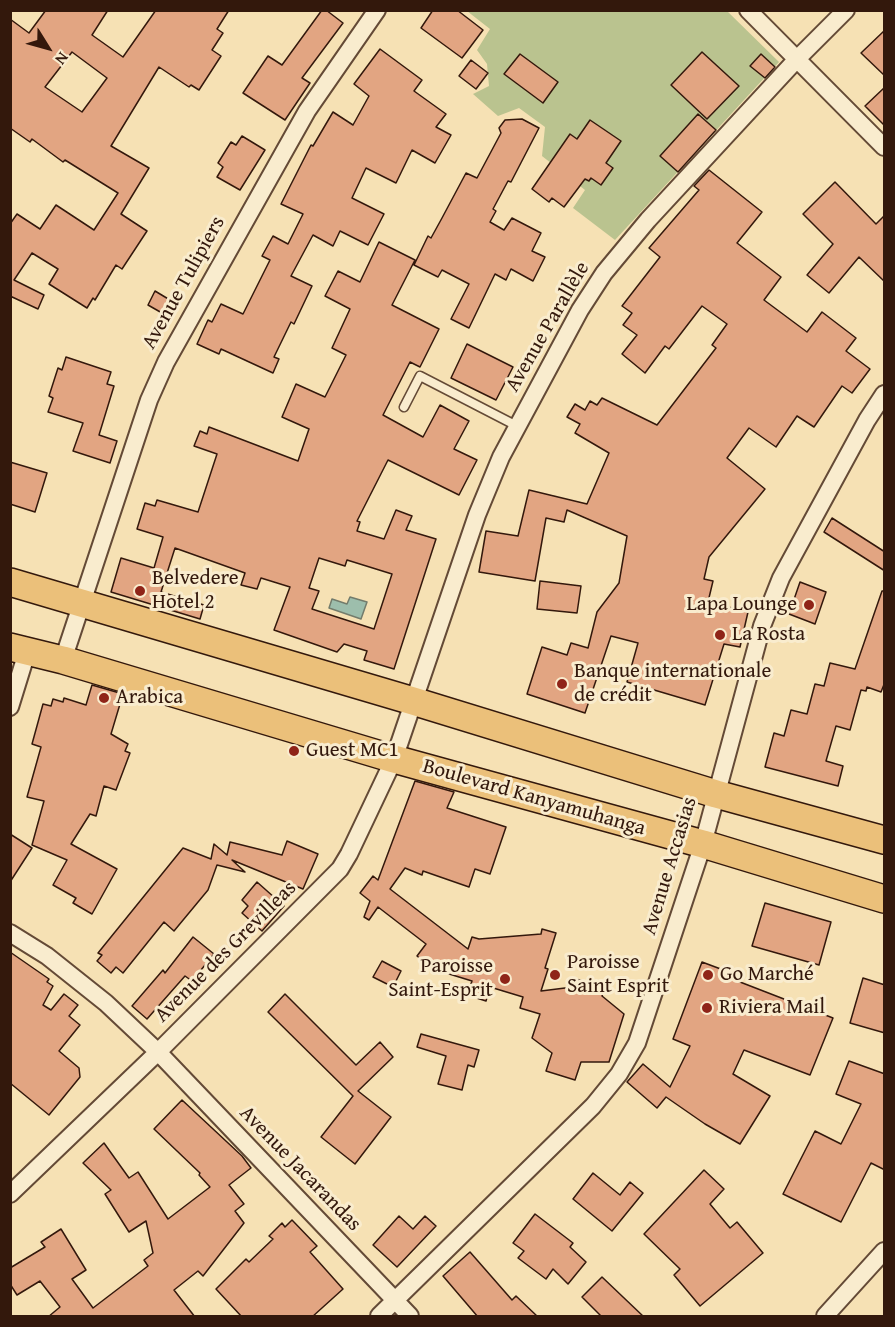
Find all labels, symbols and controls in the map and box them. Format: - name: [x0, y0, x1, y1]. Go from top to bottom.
- north arrow: [18, 18, 78, 78]
- text: N: [50, 47, 75, 70]
- street label: Avenue Tulipiers: [137, 212, 231, 354]
- street label: Avenue Parallèle: [501, 257, 595, 397]
- place label: Belvedere Hotel 2: [152, 566, 239, 616]
- marker: Belvedere Hotel 2: [133, 584, 147, 598]
- place label: Lapa Lounge: [687, 592, 797, 618]
- marker: Lapa Lounge: [802, 598, 816, 612]
- place label: La Rosta: [732, 622, 805, 648]
- marker: La Rosta: [713, 628, 727, 642]
- place label: Banque internationale de crédit: [574, 659, 771, 709]
- marker: Banque internationale de crédit: [555, 677, 569, 691]
- place label: Arabica: [116, 685, 183, 711]
- marker: Arabica: [97, 691, 111, 705]
- place label: Guest MC1: [306, 738, 399, 764]
- marker: Guest MC1: [287, 744, 301, 758]
- street label: Boulevard Kanyamuhanga: [420, 754, 648, 842]
- street label: Avenue Accasias: [637, 794, 703, 938]
- street label: Avenue des Grevilleas: [150, 876, 302, 1028]
- place label: Paroisse Saint Esprit: [567, 950, 669, 1000]
- place label: Paroisse Saint-Esprit: [388, 954, 493, 1004]
- place label: Go Marché: [720, 962, 814, 988]
- marker: Paroisse Saint Esprit: [548, 968, 562, 982]
- marker: Go Marché: [701, 968, 715, 982]
- marker: Paroisse Saint-Esprit: [498, 972, 512, 986]
- place label: Riviera Mail: [719, 995, 825, 1021]
- marker: Riviera Mail: [700, 1001, 714, 1015]
- street label: Avenue Jacarandas: [234, 1101, 366, 1237]

